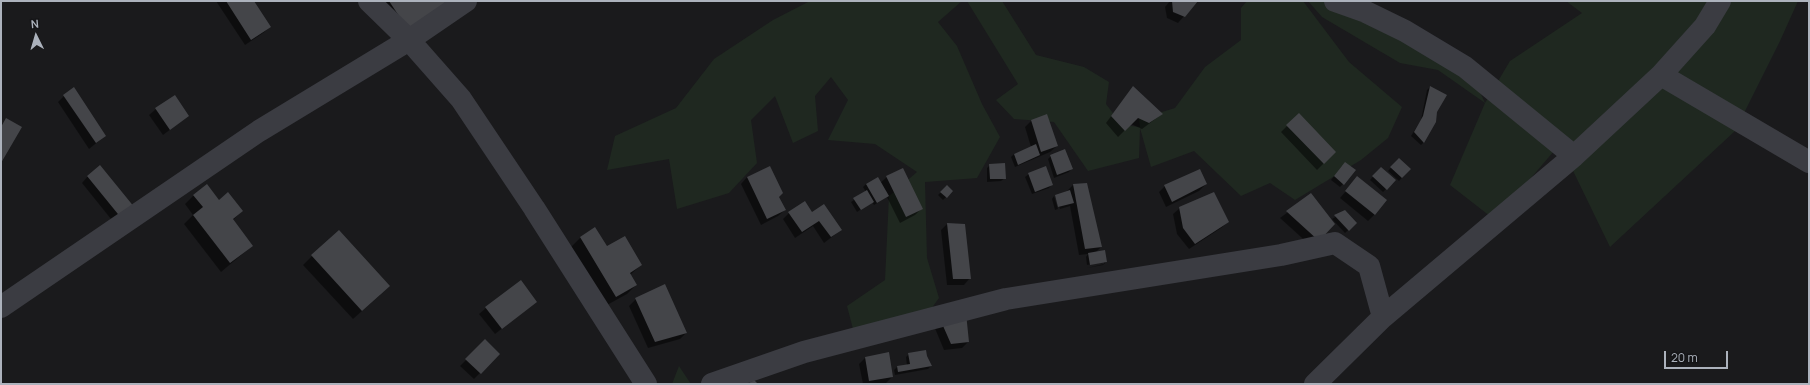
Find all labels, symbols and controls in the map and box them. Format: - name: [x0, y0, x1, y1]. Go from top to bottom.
- north arrow: [16, 16, 56, 56]
- text: N: [30, 16, 40, 31]
- scale bar: [1666, 343, 1730, 369]
- text: 20 m: [1671, 349, 1698, 366]

